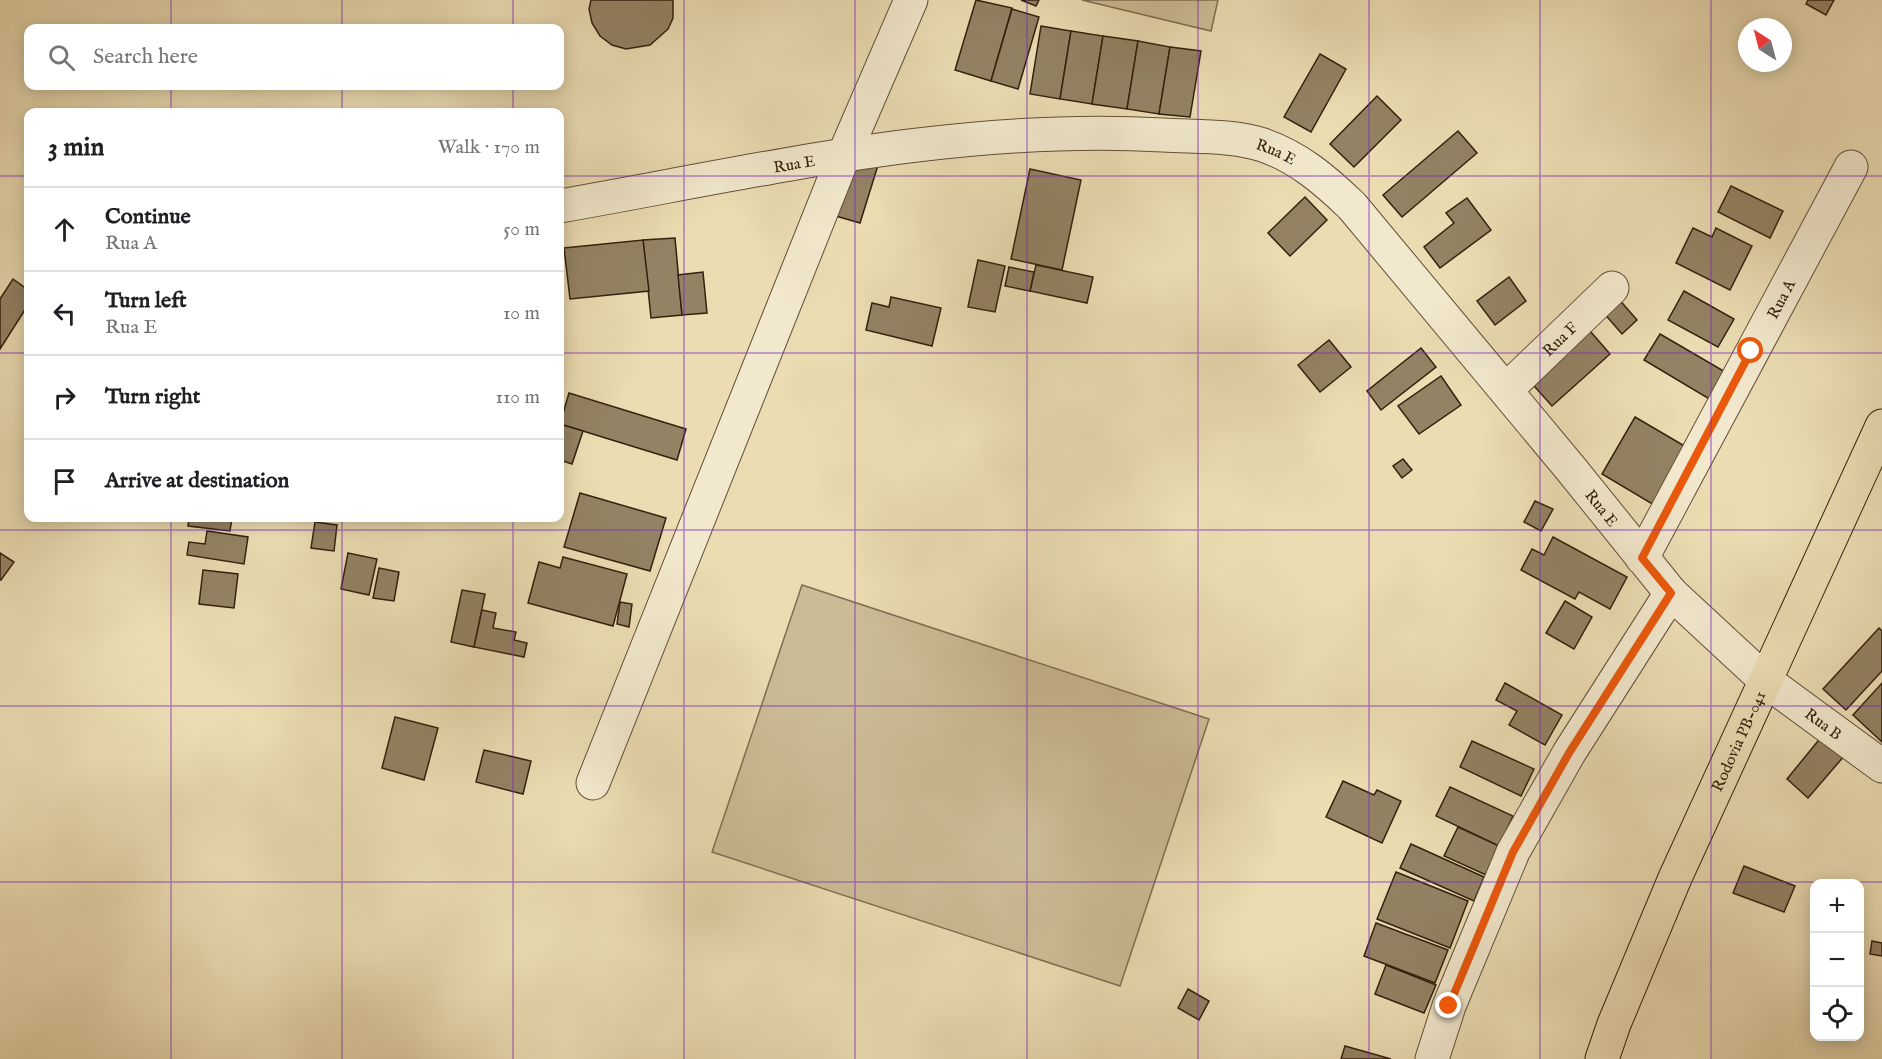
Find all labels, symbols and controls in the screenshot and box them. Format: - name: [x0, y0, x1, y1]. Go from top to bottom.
- north arrow: [1738, 18, 1792, 72]
- search box: [24, 24, 564, 90]
- icon: search: [45, 41, 78, 74]
- text: Search here: [93, 43, 198, 71]
- text: 3 min: [48, 131, 104, 164]
- text: Walk · 170 m: [438, 135, 540, 160]
- street label: Rua E: [1253, 135, 1299, 170]
- street label: Rua E: [772, 152, 817, 179]
- text: Continue: [105, 203, 191, 231]
- icon: ahead: [48, 213, 81, 246]
- text: 50 m: [503, 217, 540, 242]
- text: Rua A: [105, 231, 157, 256]
- street label: Rua A: [1764, 276, 1802, 323]
- text: Turn left: [105, 287, 187, 315]
- icon: left: [48, 297, 81, 330]
- text: 10 m: [503, 301, 540, 326]
- text: Rua E: [105, 315, 157, 340]
- street label: Rua F: [1539, 319, 1582, 362]
- route start: [1737, 337, 1763, 363]
- icon: right: [48, 381, 81, 414]
- text: Turn right: [105, 383, 200, 411]
- text: 110 m: [496, 385, 540, 410]
- icon: arrive: [48, 465, 81, 498]
- text: Arrive at destination: [105, 467, 289, 495]
- street label: Rua E: [1580, 486, 1621, 531]
- street label: Rodovia PB-041: [1708, 688, 1771, 795]
- street label: Rua B: [1800, 705, 1845, 745]
- map controls: [1810, 879, 1864, 1041]
- button: +: [1810, 879, 1864, 933]
- button: −: [1810, 933, 1864, 987]
- button: locate: [1810, 987, 1864, 1041]
- route end: [1435, 992, 1461, 1018]

